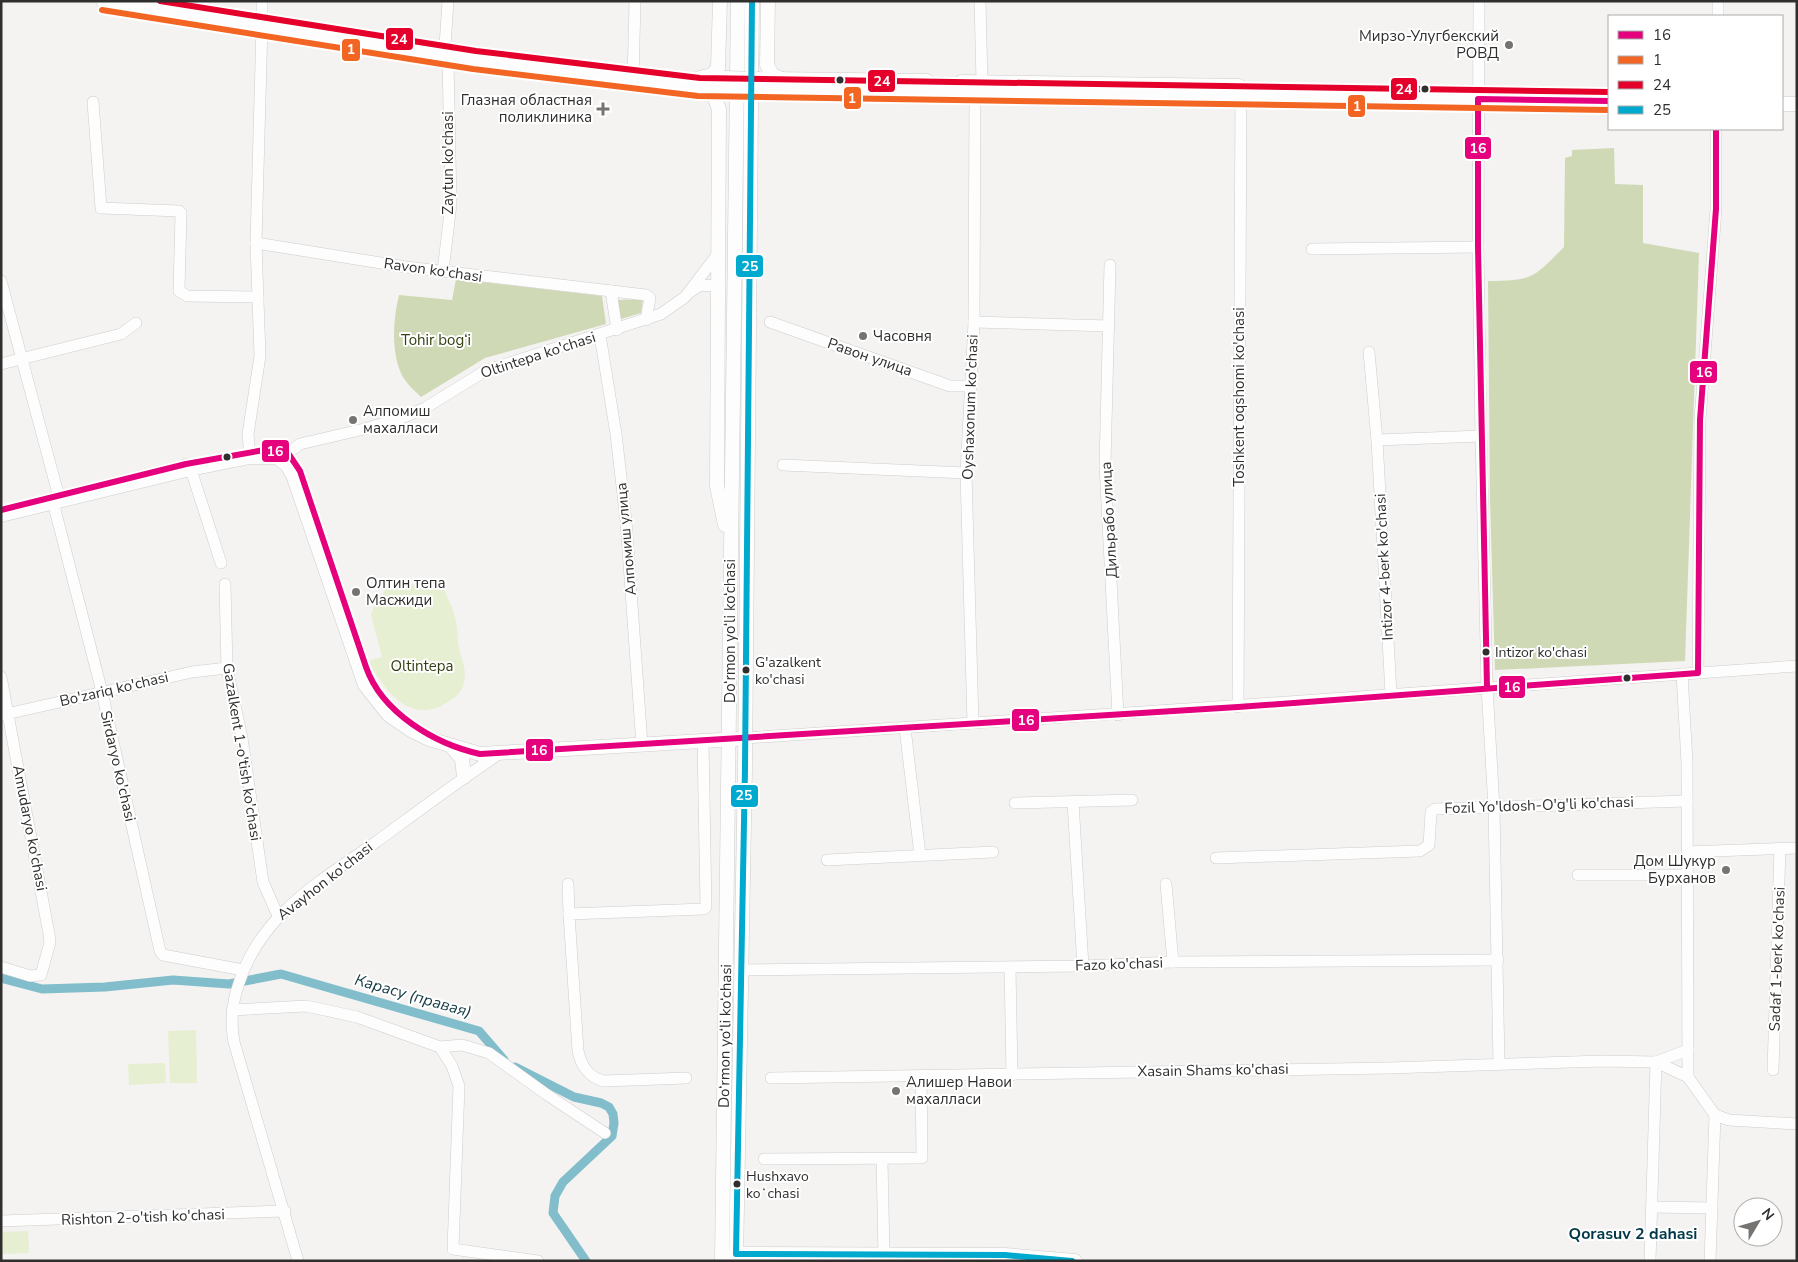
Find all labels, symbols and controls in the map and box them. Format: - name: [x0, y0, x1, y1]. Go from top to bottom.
- legend: [1608, 15, 1783, 130]
- text: 16: [1653, 25, 1671, 45]
- place label: Мирзо-Улугбекский РОВД: [1359, 26, 1499, 63]
- line badge: 24: [385, 27, 414, 51]
- text: 24: [391, 30, 408, 49]
- line badge: 1: [341, 38, 361, 62]
- marker: Мирзо-Улугбекский РОВД: [1503, 39, 1515, 51]
- text: 1: [347, 40, 355, 59]
- text: 1: [1653, 50, 1662, 70]
- line badge: 24: [867, 69, 896, 93]
- text: 24: [874, 72, 891, 91]
- unlabelled marker: [835, 75, 845, 85]
- text: 24: [1653, 75, 1671, 95]
- line badge: 24: [1390, 77, 1418, 101]
- text: 24: [1396, 80, 1413, 99]
- unlabelled marker: [1420, 84, 1430, 94]
- line badge: 1: [843, 86, 862, 110]
- text: 1: [848, 89, 856, 108]
- place label: Глазная областная поликлиника: [461, 90, 592, 127]
- line badge: 1: [1347, 94, 1366, 118]
- text: 1: [1353, 97, 1361, 116]
- text: 25: [1653, 100, 1671, 120]
- marker: Глазная областная поликлиника: [596, 102, 610, 116]
- street label: Zaytun ko'chasi: [438, 111, 458, 215]
- line badge: 16: [1464, 136, 1492, 160]
- text: 16: [1470, 139, 1486, 158]
- street label: Ravon ko'chasi: [382, 253, 484, 287]
- line badge: 25: [735, 254, 764, 278]
- text: 25: [742, 257, 758, 276]
- street label: Toshkent oqshomi ko'chasi: [1229, 307, 1249, 487]
- place label: Часовня: [873, 326, 932, 346]
- street label: Oltintepa ko'chasi: [478, 327, 598, 383]
- park label: Tohir bog‘i: [401, 330, 471, 350]
- marker: Часовня: [857, 330, 869, 342]
- street label: Равон улица: [825, 333, 915, 381]
- street label: Oyshaxonum ko'chasi: [957, 334, 983, 480]
- line badge: 16: [1689, 360, 1718, 384]
- text: 16: [1696, 363, 1712, 382]
- place label: Алпомиш махалласи: [363, 401, 438, 438]
- marker: Алпомиш махалласи: [347, 414, 359, 426]
- line badge: 16: [261, 439, 290, 463]
- text: 16: [267, 442, 283, 461]
- unlabelled marker: [222, 452, 232, 462]
- street label: Дильрабо улица: [1096, 461, 1122, 579]
- street label: Алпомиш улица: [611, 482, 641, 596]
- street label: Intizor 4-berk ko'chasi: [1370, 493, 1398, 641]
- street label: Do‘rmon yo‘li ko‘chasi: [720, 559, 740, 703]
- place label: Олтин тепа Масжиди: [366, 573, 446, 610]
- marker: Олтин тепа Масжиди: [350, 586, 362, 598]
- place label: Intizor ko'chasi: [1495, 643, 1587, 662]
- marker: Intizor ko'chasi: [1481, 647, 1491, 657]
- place label: G'azalkent ko'chasi: [755, 653, 821, 689]
- park label: Oltintepa: [391, 656, 453, 676]
- street label: Gazalkent 1-o'tish ko'chasi: [218, 662, 266, 842]
- marker: G'azalkent ko'chasi: [741, 665, 751, 675]
- street label: Bo'zariq ko'chasi: [58, 667, 170, 711]
- unlabelled marker: [1622, 673, 1632, 683]
- line badge: 16: [1498, 675, 1526, 699]
- text: 16: [1504, 678, 1520, 697]
- line badge: 16: [1011, 708, 1040, 732]
- street label: Sirdaryo ko'chasi: [96, 709, 140, 823]
- text: 16: [1018, 711, 1034, 730]
- line badge: 16: [525, 738, 554, 762]
- text: 16: [531, 741, 547, 760]
- street label: Amudaryo ko'chasi: [8, 763, 52, 893]
- line badge: 25: [730, 784, 759, 808]
- text: 25: [736, 786, 752, 805]
- street label: Fozil Yo'ldosh-O'g'li ko'chasi: [1444, 792, 1634, 818]
- street label: Avayhon ko'chasi: [273, 837, 377, 925]
- place label: Дом Шукур Бурханов: [1634, 851, 1716, 888]
- marker: Дом Шукур Бурханов: [1720, 864, 1732, 876]
- street label: Sadaf 1-berk ko'chasi: [1764, 886, 1790, 1032]
- street label: Fazo ko'chasi: [1075, 952, 1163, 976]
- street label: Do‘rmon yo‘li ko‘chasi: [714, 964, 736, 1108]
- water label: Карасу (правая): [352, 969, 474, 1023]
- street label: Xasain Shams ko'chasi: [1137, 1059, 1289, 1081]
- place label: Алишер Навои махалласи: [906, 1072, 1012, 1109]
- marker: Алишер Навои махалласи: [890, 1085, 902, 1097]
- place label: Hushxavo koʻchasi: [746, 1167, 809, 1203]
- marker: Hushxavo koʻchasi: [732, 1179, 742, 1189]
- north arrow: [1733, 1197, 1783, 1247]
- street label: Rishton 2-o'tish ko'chasi: [61, 1204, 225, 1230]
- text: N: [1757, 1204, 1779, 1224]
- district label: Qorasuv 2 dahasi: [1569, 1223, 1697, 1245]

